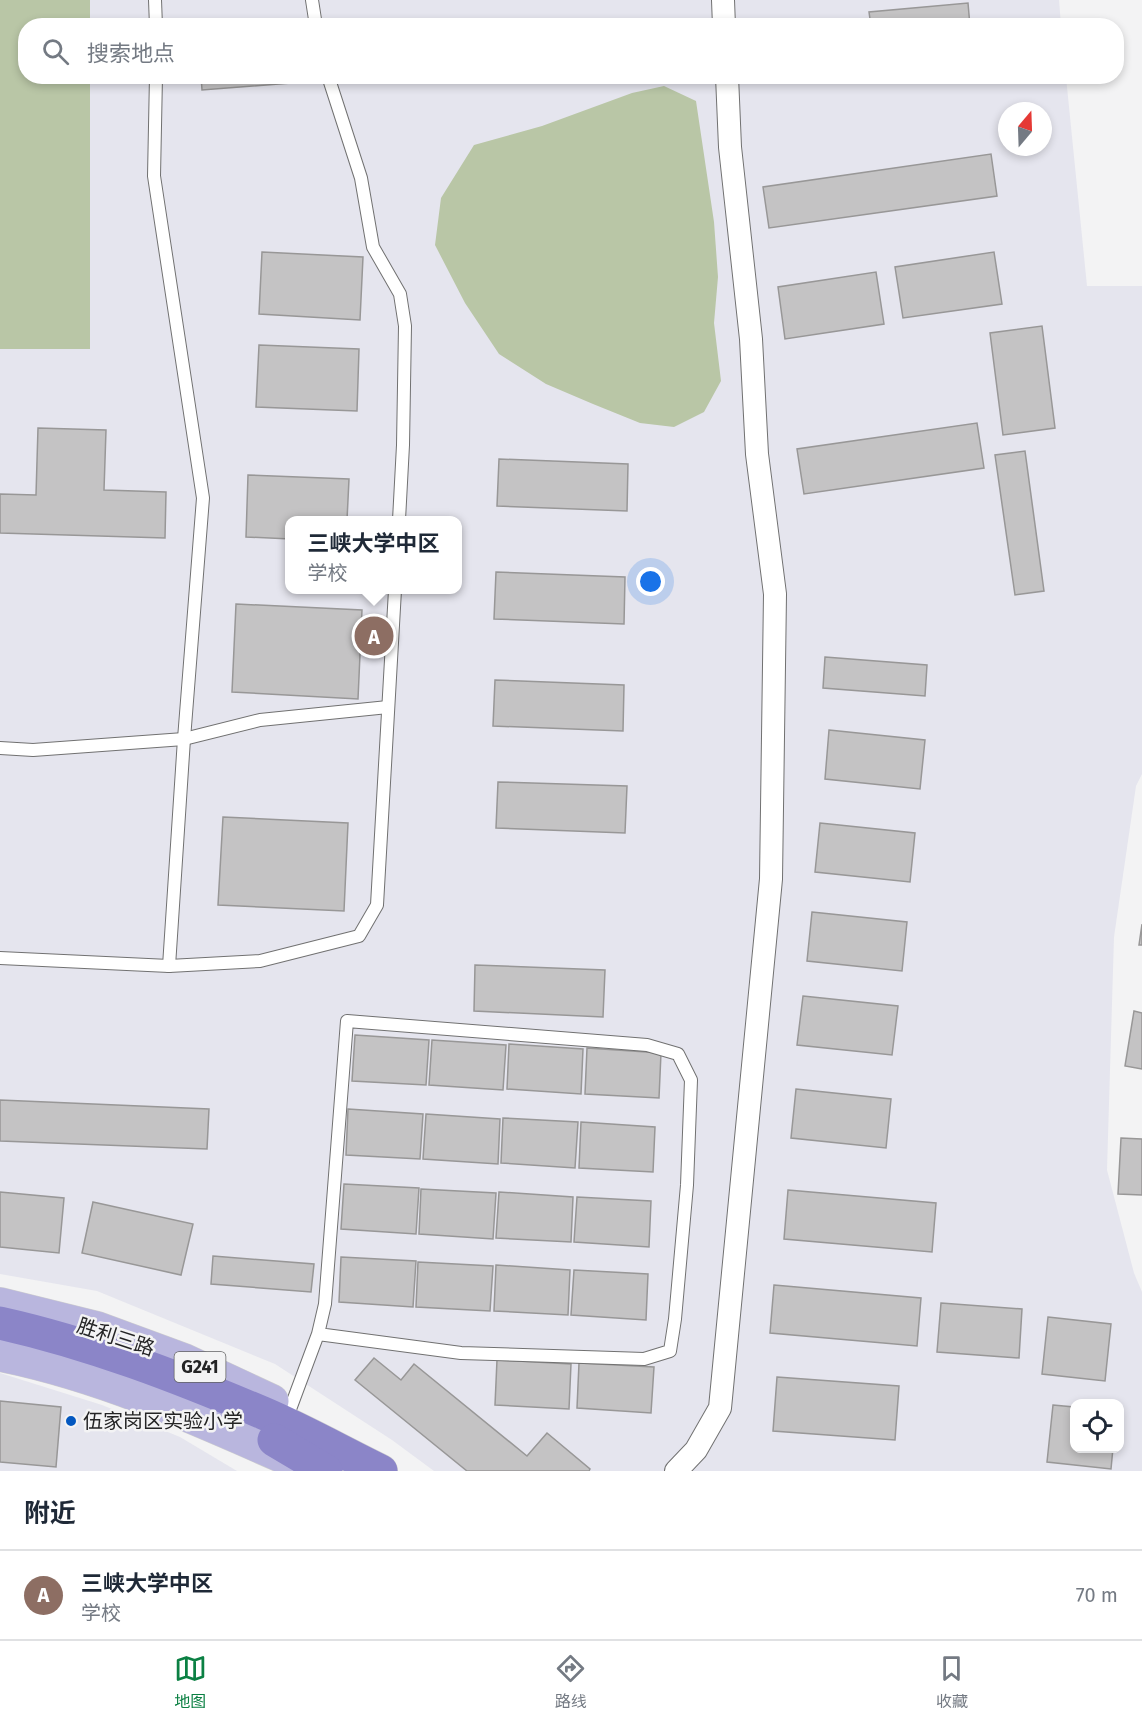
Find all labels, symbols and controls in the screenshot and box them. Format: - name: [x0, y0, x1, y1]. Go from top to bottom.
- search box: [18, 18, 1124, 84]
- icon: search: [39, 35, 72, 68]
- text: 搜索地点: [87, 40, 175, 67]
- north arrow: [998, 102, 1052, 156]
- popup: [285, 516, 462, 594]
- text: 三峡大学中区: [307, 530, 440, 557]
- text: 学校: [307, 561, 347, 585]
- your location: [636, 567, 665, 596]
- pin: A: [354, 614, 394, 658]
- street label: 胜利三路: [74, 1313, 158, 1361]
- road number: G241: [174, 1352, 226, 1382]
- map controls: [1070, 1399, 1124, 1453]
- button: locate: [1070, 1399, 1124, 1453]
- place label: 伍家岗区实验小学: [83, 1409, 243, 1433]
- marker: 伍家岗区实验小学: [64, 1414, 78, 1428]
- text: 附近: [24, 1498, 76, 1529]
- text: 三峡大学中区: [81, 1570, 213, 1597]
- text: A: [38, 1583, 49, 1607]
- text: 70 m: [1076, 1583, 1118, 1607]
- text: 学校: [81, 1601, 121, 1625]
- tab: 地图: [174, 1652, 207, 1712]
- tab: 路线: [554, 1652, 587, 1712]
- tab: 收藏: [935, 1652, 968, 1712]

